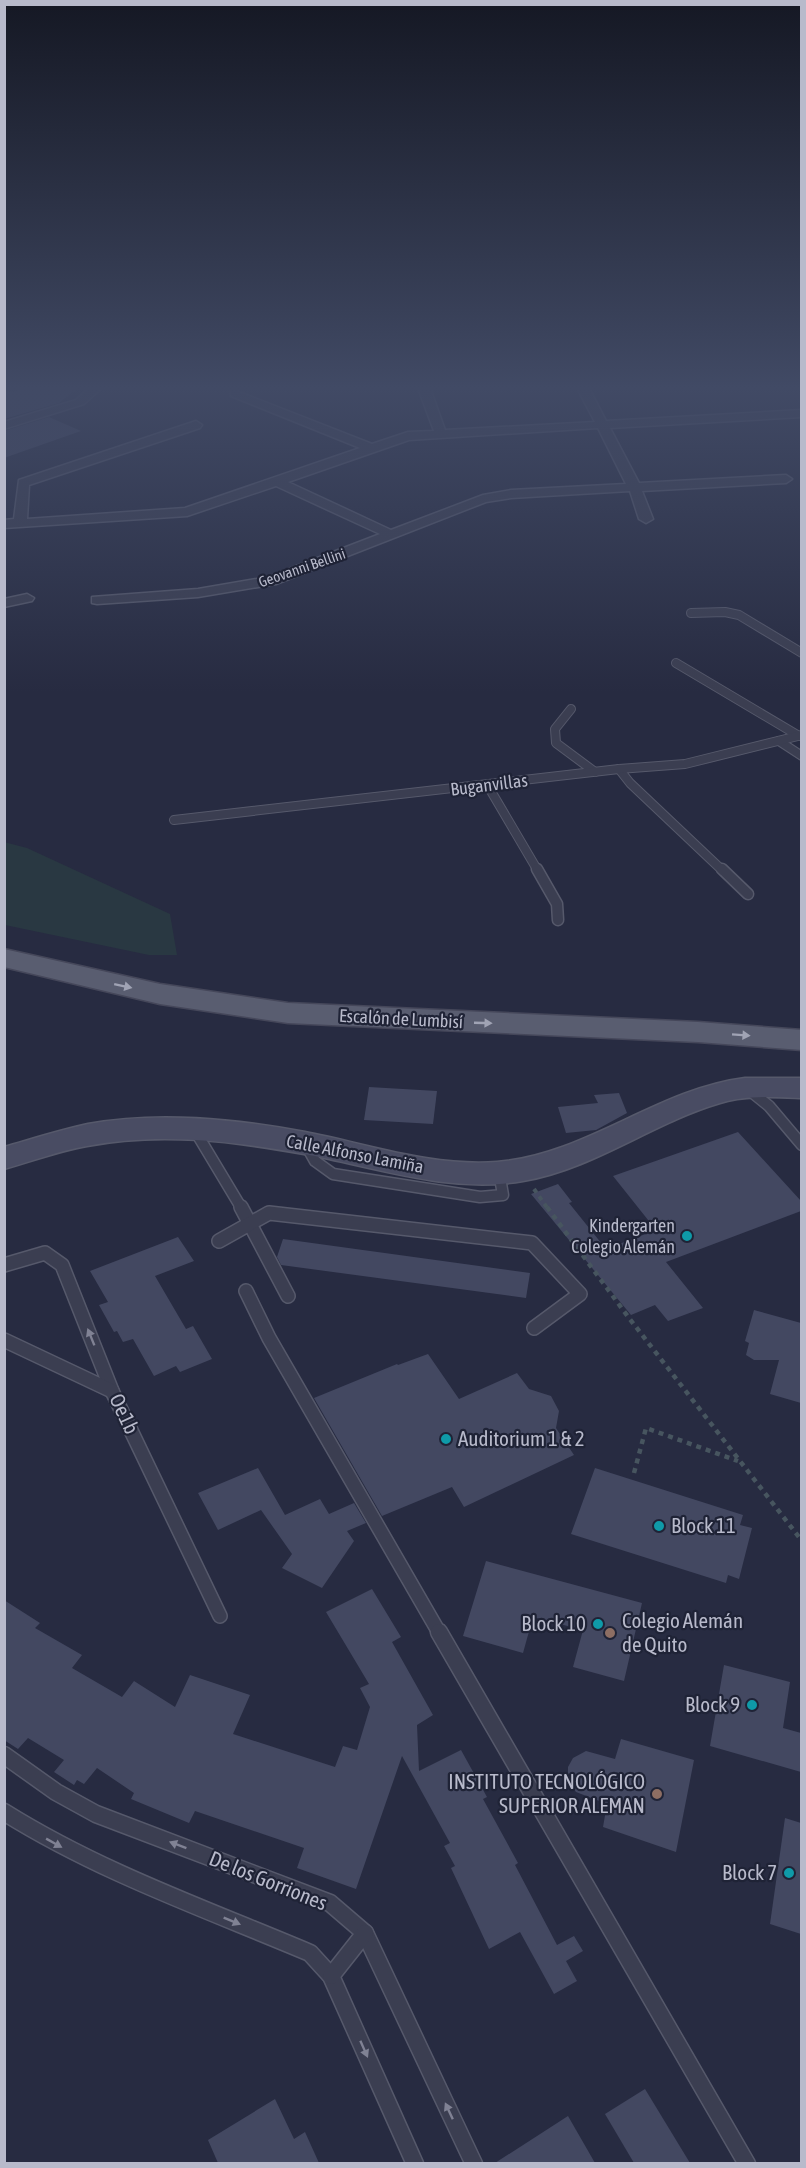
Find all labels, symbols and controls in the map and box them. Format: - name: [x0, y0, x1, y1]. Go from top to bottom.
- street label: Geovanni Bellini: [256, 545, 347, 590]
- street label: Buganvillas: [449, 769, 529, 800]
- one-way arrow: [114, 981, 132, 991]
- street label: Escalón de Lumbisí: [338, 1005, 464, 1032]
- one-way arrow: [474, 1018, 493, 1028]
- one-way arrow: [731, 1030, 750, 1040]
- street label: Calle Alfonso Lamiña: [285, 1130, 425, 1177]
- place label: Kindergarten Colegio Alemán: [571, 1215, 675, 1257]
- marker: Kindergarten Colegio Alemán: [680, 1229, 694, 1243]
- one-way arrow: [86, 1327, 96, 1345]
- street label: Oe1b: [105, 1390, 145, 1438]
- place label: Auditorium 1 & 2: [458, 1426, 585, 1450]
- marker: Auditorium 1 & 2: [439, 1432, 453, 1446]
- place label: Block 11: [671, 1513, 736, 1537]
- marker: Block 11: [652, 1519, 666, 1533]
- place label: Colegio Alemán de Quito: [622, 1608, 743, 1656]
- place label: Block 10: [521, 1611, 586, 1635]
- marker: Block 10: [591, 1617, 605, 1631]
- marker: Colegio Alemán de Quito: [603, 1626, 617, 1640]
- place label: Block 9: [685, 1692, 740, 1716]
- marker: Block 9: [745, 1698, 759, 1712]
- place label: INSTITUTO TECNOLÓGICO SUPERIOR ALEMAN: [448, 1769, 645, 1817]
- marker: INSTITUTO TECNOLÓGICO SUPERIOR ALEMAN: [650, 1787, 664, 1801]
- one-way arrow: [46, 1838, 63, 1848]
- one-way arrow: [169, 1840, 187, 1850]
- street label: De los Gorriones: [206, 1846, 331, 1915]
- place label: Block 7: [722, 1860, 777, 1884]
- marker: Block 7: [782, 1866, 796, 1880]
- one-way arrow: [224, 1916, 242, 1926]
- one-way arrow: [359, 2041, 368, 2058]
- one-way arrow: [445, 2102, 454, 2119]

